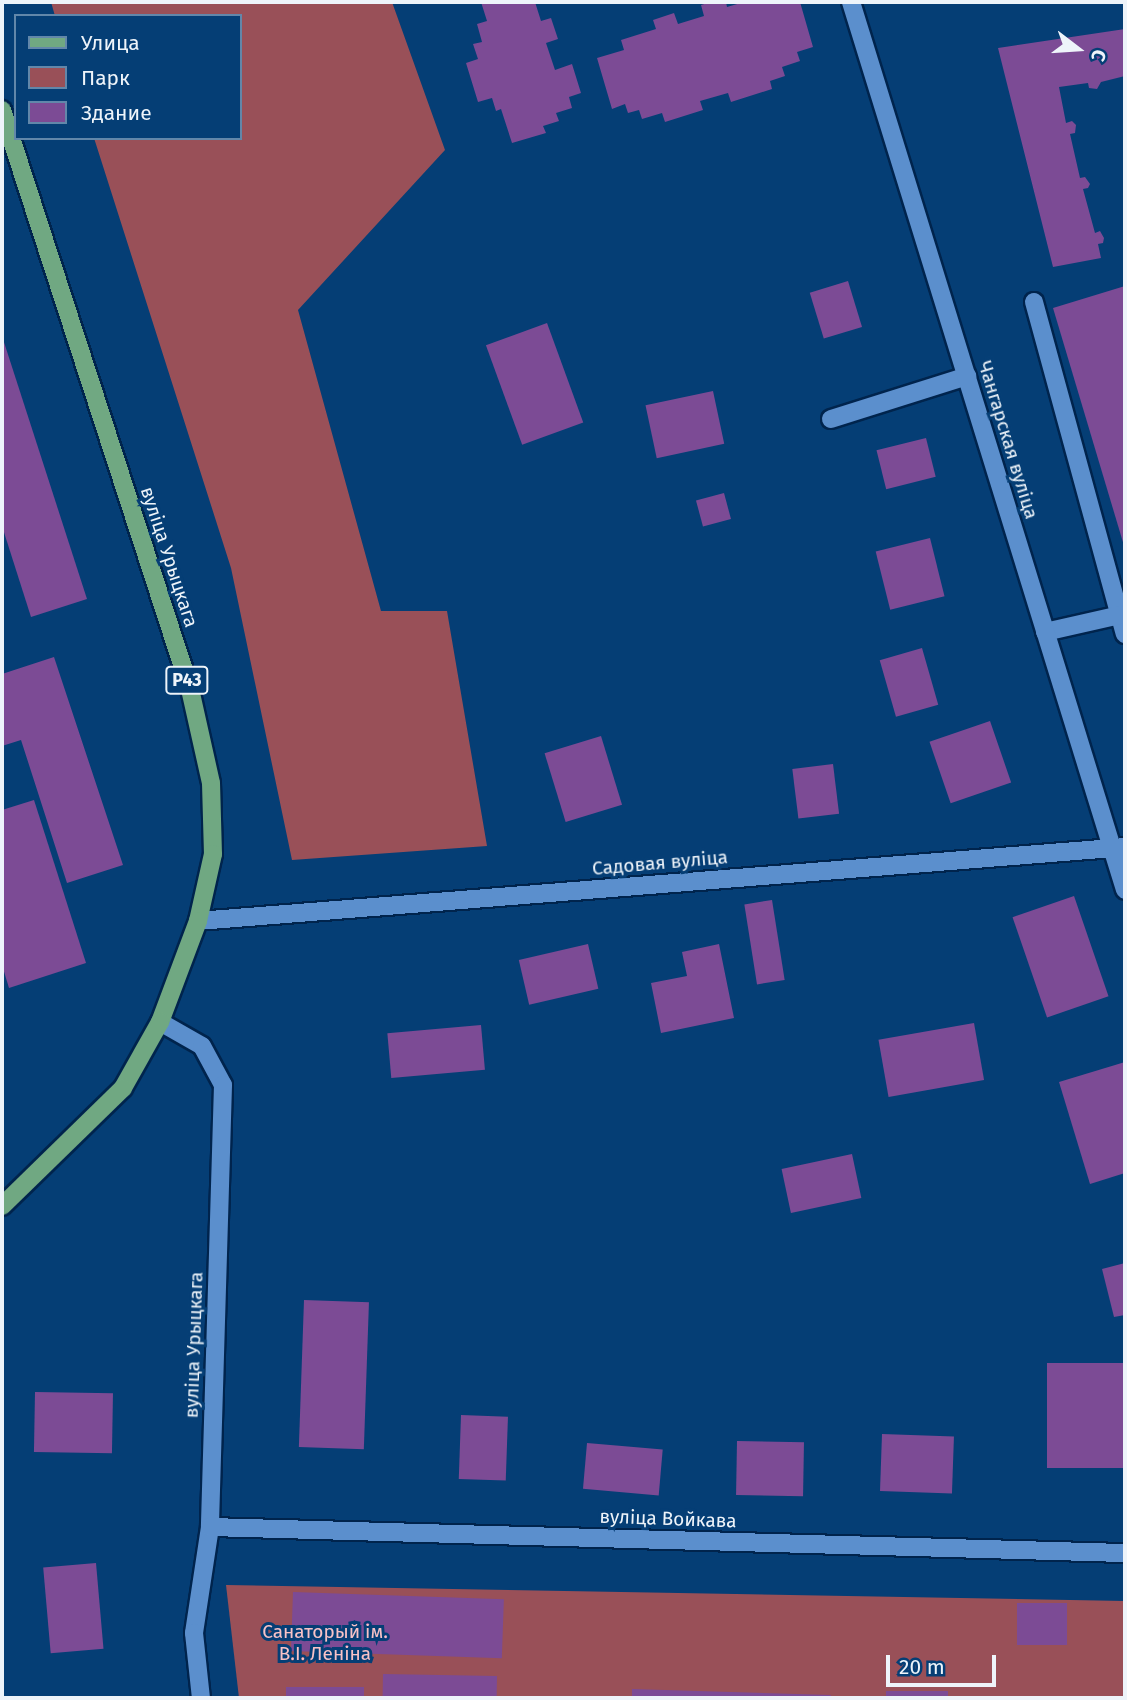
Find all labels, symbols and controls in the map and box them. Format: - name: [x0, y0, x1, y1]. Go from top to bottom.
- legend: [14, 14, 242, 140]
- north arrow: [1043, 14, 1113, 84]
- text: Улица: [81, 30, 140, 56]
- text: С: [1086, 47, 1111, 64]
- text: Парк: [81, 65, 130, 91]
- text: Здание: [81, 100, 152, 126]
- street label: Чангарская вуліца: [973, 358, 1043, 522]
- street label: вуліца Урыцкага: [136, 484, 202, 630]
- road number: Р43: [164, 666, 210, 694]
- street label: Садовая вуліца: [591, 846, 729, 880]
- street label: вуліца Урыцкага: [180, 1271, 208, 1419]
- street label: вуліца Войкава: [599, 1505, 737, 1533]
- park label: Санаторый ім. В.І. Леніна: [262, 1621, 388, 1665]
- scale bar: [889, 1640, 999, 1684]
- text: 20 m: [899, 1654, 945, 1680]

